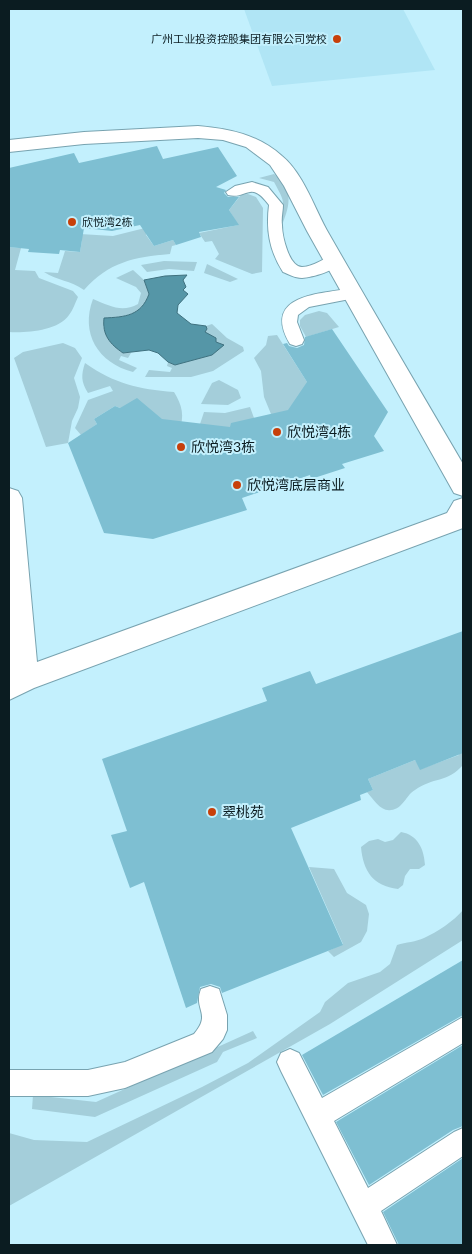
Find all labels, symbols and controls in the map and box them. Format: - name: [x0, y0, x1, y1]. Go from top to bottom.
- place label: 广州工业投资控股集团有限公司党校: [151, 32, 327, 45]
- marker: 广州工业投资控股集团有限公司党校: [331, 33, 343, 45]
- place label: 欣悦湾2栋: [82, 215, 132, 228]
- marker: 欣悦湾2栋: [66, 216, 78, 228]
- place label: 欣悦湾4栋: [287, 423, 351, 440]
- marker: 欣悦湾4栋: [271, 426, 283, 438]
- place label: 欣悦湾3栋: [191, 438, 255, 455]
- marker: 欣悦湾3栋: [175, 441, 187, 453]
- place label: 欣悦湾底层商业: [247, 476, 345, 493]
- marker: 欣悦湾底层商业: [231, 479, 243, 491]
- place label: 翠桃苑: [222, 803, 264, 820]
- marker: 翠桃苑: [206, 806, 218, 818]

